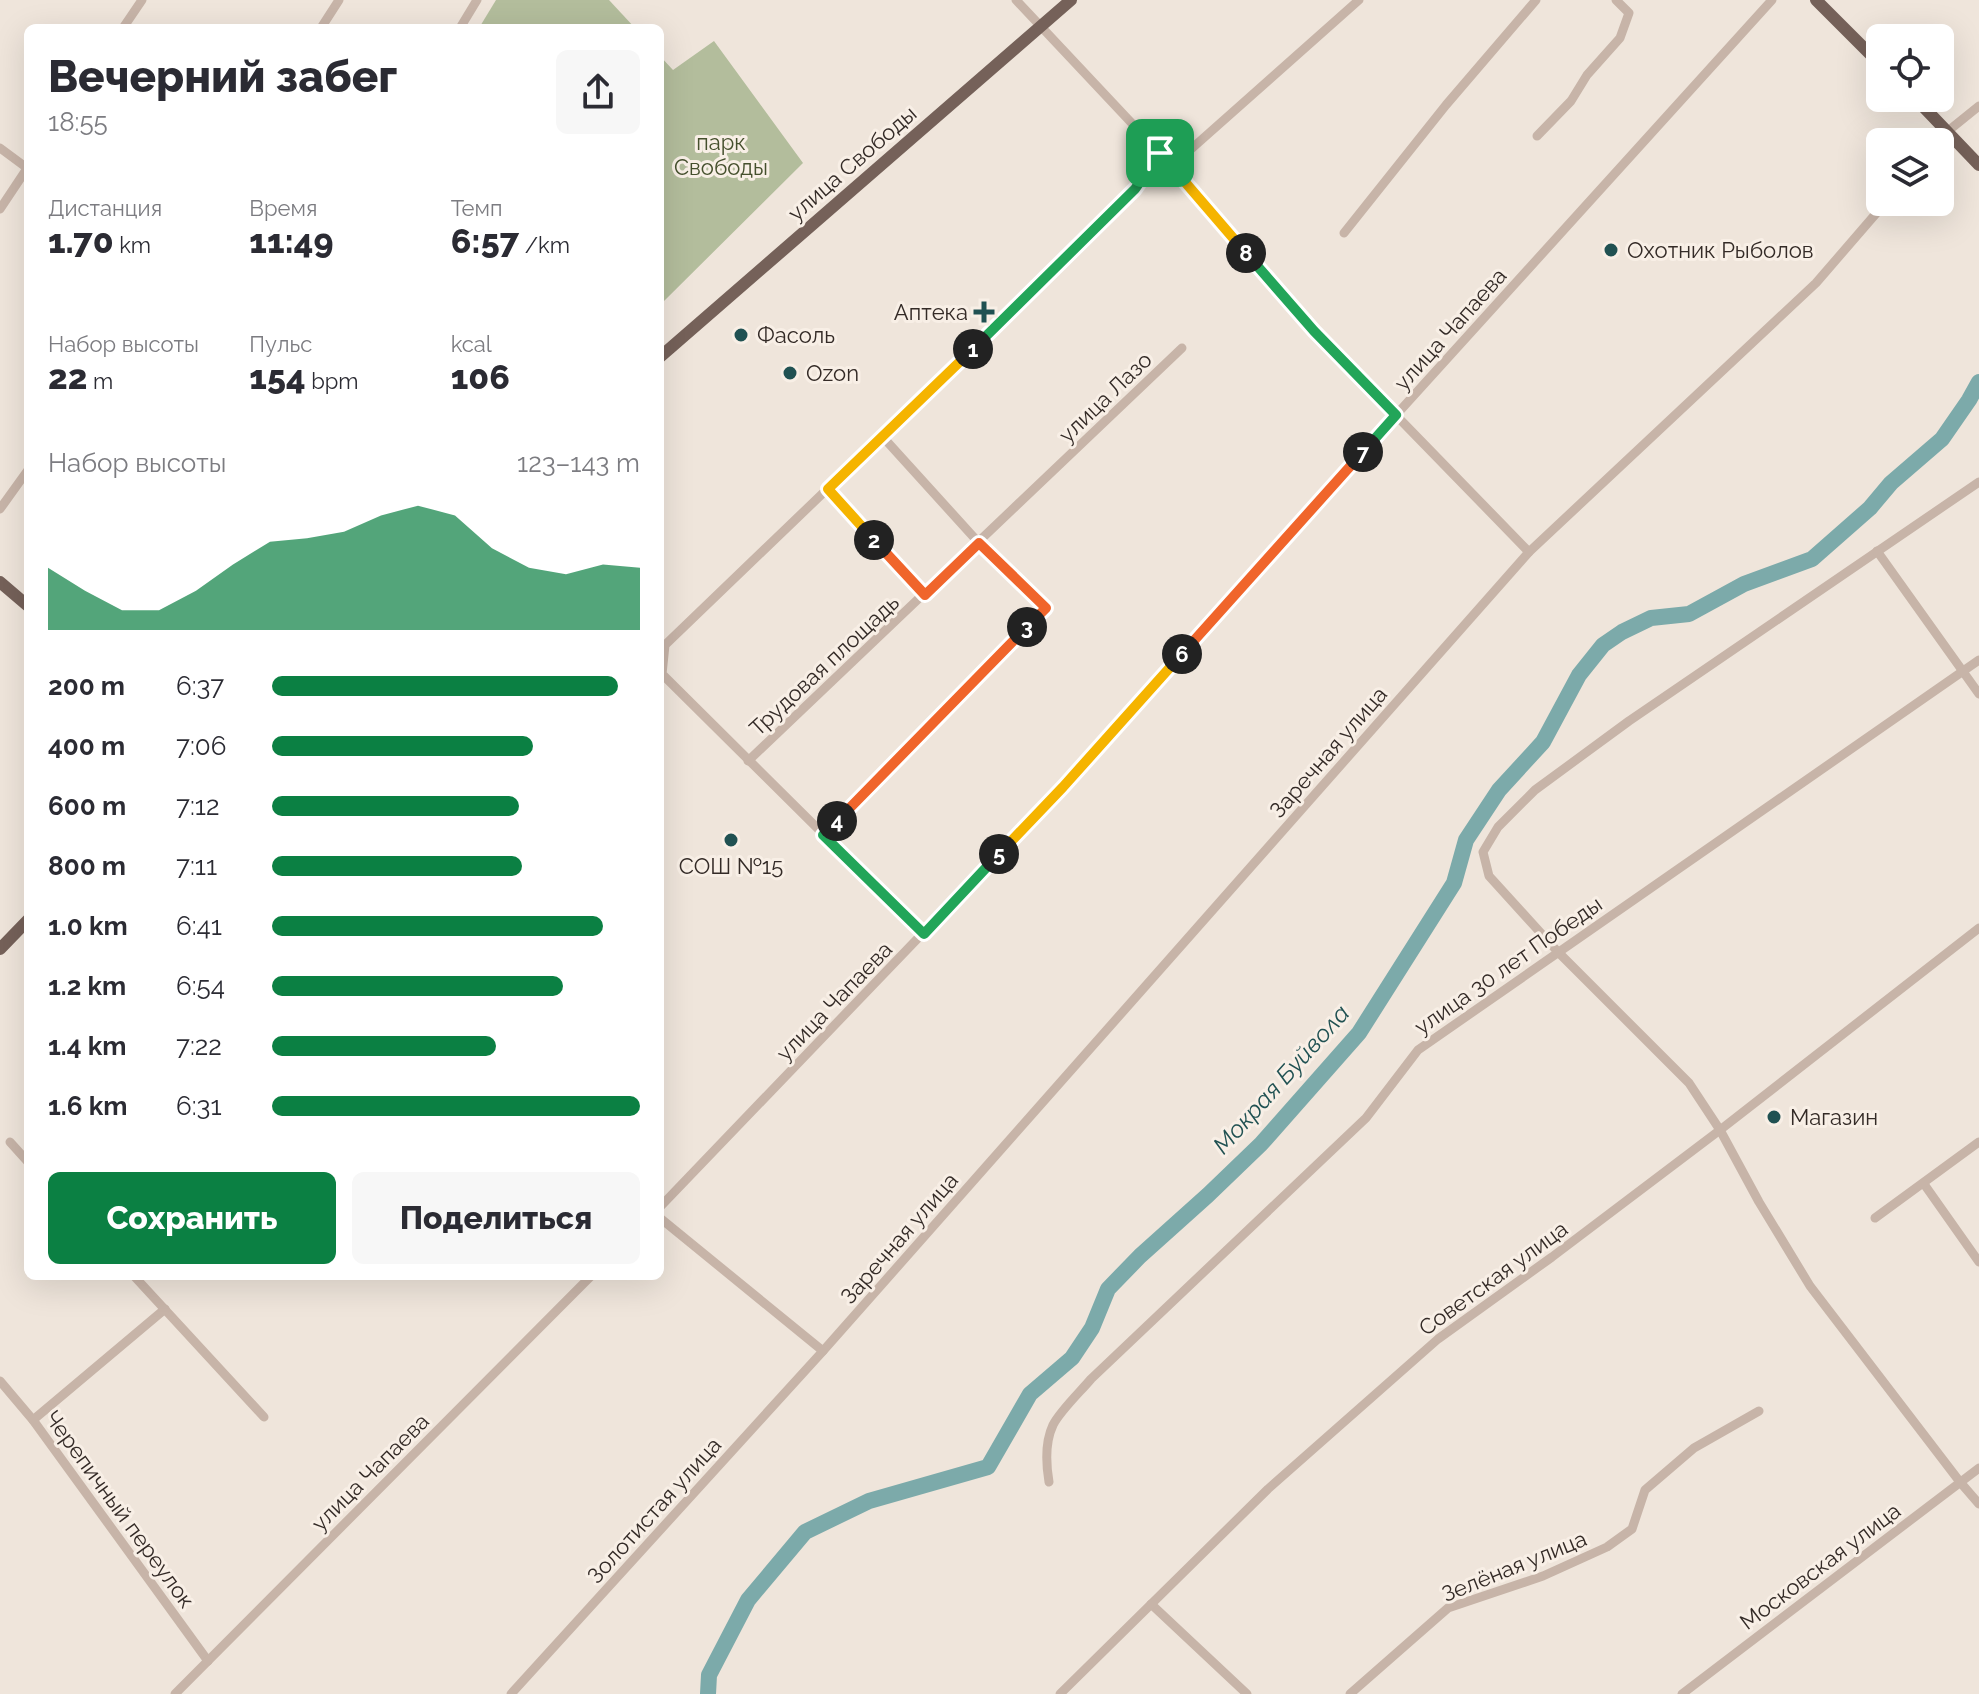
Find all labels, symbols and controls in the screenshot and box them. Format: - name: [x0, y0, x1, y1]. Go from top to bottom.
- map controls: [1866, 24, 1954, 216]
- button: locate: [1866, 24, 1954, 112]
- button: share: [556, 50, 640, 134]
- text: Вечерний забег: [48, 51, 397, 102]
- street label: улица Свободы: [782, 100, 922, 226]
- text: 18:55: [48, 107, 108, 137]
- pin: [1126, 119, 1194, 187]
- button: layers: [1866, 128, 1954, 216]
- park label: парк Свободы: [674, 129, 768, 180]
- icon: arrive: [1138, 131, 1182, 175]
- text: Дистанция: [48, 195, 162, 221]
- text: Время: [249, 195, 317, 221]
- text: Темп: [451, 195, 502, 221]
- text: 1.70: [48, 221, 114, 261]
- text: 11:49: [249, 221, 334, 261]
- text: 6:57: [451, 221, 519, 261]
- text: km: [114, 232, 151, 258]
- text: /km: [519, 232, 570, 258]
- pin: 8: [1226, 233, 1266, 273]
- place label: Охотник Рыболов: [1627, 237, 1814, 263]
- text: 8: [1239, 240, 1253, 266]
- marker: Охотник Рыболов: [1602, 241, 1620, 259]
- street label: улица Чапаева: [1388, 263, 1512, 395]
- place label: Аптека: [894, 299, 968, 325]
- marker: Аптека: [975, 303, 993, 321]
- place label: Фасоль: [757, 322, 835, 348]
- marker: Фасоль: [732, 326, 750, 344]
- pin: 1: [953, 329, 993, 369]
- text: Набор высоты: [48, 331, 199, 357]
- text: Пульс: [249, 331, 312, 357]
- text: kcal: [451, 331, 492, 357]
- text: 1: [968, 336, 978, 362]
- street label: улица Лазо: [1053, 346, 1157, 448]
- text: 22: [48, 357, 87, 397]
- text: 154: [249, 357, 306, 397]
- text: 106: [451, 357, 510, 397]
- place label: Ozon: [806, 360, 859, 386]
- marker: Ozon: [781, 364, 799, 382]
- text: m: [87, 368, 113, 394]
- text: bpm: [306, 368, 359, 394]
- pin: 7: [1343, 432, 1383, 472]
- text: 7: [1357, 439, 1369, 465]
- text: Набор высоты: [48, 448, 226, 478]
- text: 123–143 m: [517, 448, 640, 478]
- pin: 2: [854, 520, 894, 560]
- text: 2: [868, 527, 880, 553]
- street label: Трудовая площадь: [744, 589, 904, 741]
- pin: 3: [1007, 607, 1047, 647]
- text: 3: [1021, 614, 1033, 640]
- pin: 6: [1162, 634, 1202, 674]
- text: 6: [1175, 641, 1189, 667]
- text: 200 m: [48, 671, 125, 701]
- text: 6:37: [176, 671, 224, 701]
- street label: Заречная улица: [1264, 681, 1392, 823]
- text: 400 m: [48, 731, 125, 761]
- text: 7:06: [176, 731, 226, 761]
- text: 600 m: [48, 791, 126, 821]
- text: 7:12: [176, 791, 219, 821]
- pin: 4: [817, 801, 857, 841]
- text: 4: [831, 808, 843, 834]
- marker: СОШ №15: [722, 831, 740, 849]
- pin: 5: [979, 834, 1019, 874]
- text: 5: [993, 841, 1005, 867]
- text: 800 m: [48, 851, 126, 881]
- text: 7:11: [176, 851, 217, 881]
- place label: СОШ №15: [679, 853, 783, 879]
- street label: улица 30 лет Победы: [1409, 890, 1607, 1040]
- text: 1.0 km: [48, 911, 128, 941]
- text: 6:41: [176, 911, 222, 941]
- street label: улица Чапаева: [771, 936, 897, 1066]
- text: 1.2 km: [48, 971, 126, 1001]
- text: 6:54: [176, 971, 225, 1001]
- water label: Мокрая Буйвола: [1207, 999, 1355, 1159]
- text: 1.4 km: [48, 1031, 127, 1061]
- text: 7:22: [176, 1031, 222, 1061]
- text: 1.6 km: [48, 1091, 127, 1121]
- text: 6:31: [176, 1091, 222, 1121]
- place label: Магазин: [1790, 1104, 1878, 1130]
- marker: Магазин: [1765, 1108, 1783, 1126]
- street label: Заречная улица: [835, 1167, 963, 1309]
- button: Сохранить: [48, 1172, 336, 1264]
- button: Поделиться: [352, 1172, 640, 1264]
- street label: Советская улица: [1414, 1215, 1572, 1341]
- street label: Черепичный переулок: [40, 1405, 200, 1613]
- street label: улица Чапаева: [306, 1408, 434, 1536]
- street label: Золотистая улица: [582, 1432, 726, 1588]
- street label: Московская улица: [1735, 1497, 1905, 1635]
- street label: Зелёная улица: [1438, 1525, 1590, 1607]

